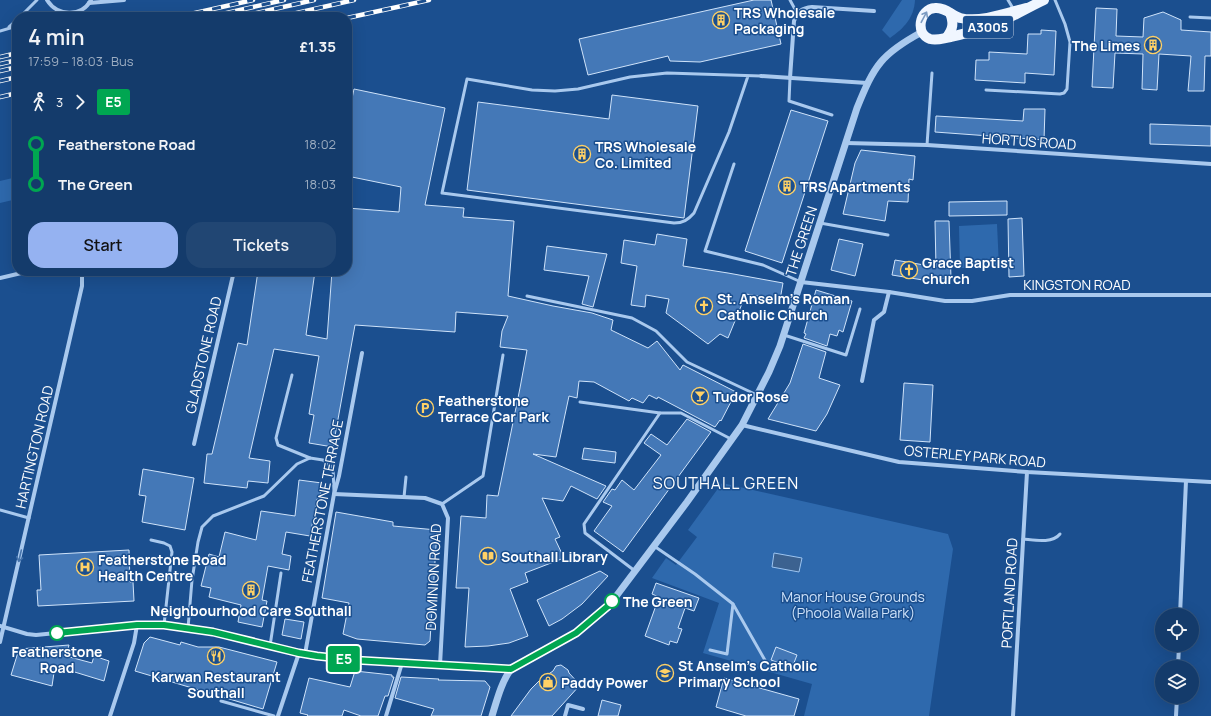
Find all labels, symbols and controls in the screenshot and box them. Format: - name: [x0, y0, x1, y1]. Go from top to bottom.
- place label: TRS Wholesale Packaging: [734, 3, 835, 38]
- building icon: TRS Wholesale Packaging: [711, 10, 731, 30]
- one-way arrow: [921, 11, 928, 23]
- road number: A3005: [963, 16, 1013, 38]
- text: 4 min: [28, 22, 84, 52]
- building icon: The Limes: [1143, 35, 1163, 55]
- text: £1.35: [299, 36, 336, 57]
- place label: The Limes: [1072, 36, 1140, 55]
- text: 17:59 – 18:03 · Bus: [28, 52, 134, 70]
- icon: walk: [28, 91, 50, 113]
- icon: forward: [69, 91, 91, 113]
- text: E5: [105, 92, 122, 111]
- text: 3: [56, 93, 63, 111]
- street label: HORTUS ROAD: [981, 128, 1077, 154]
- text: Featherstone Road: [58, 134, 196, 155]
- text: 18:02: [304, 135, 336, 153]
- place label: TRS Wholesale Co. Limited: [595, 137, 696, 172]
- building icon: TRS Wholesale Co. Limited: [572, 144, 592, 164]
- text: The Green: [58, 174, 133, 195]
- text: 18:03: [304, 175, 336, 193]
- building icon: TRS Apartments: [777, 176, 797, 196]
- place label: TRS Apartments: [800, 177, 911, 196]
- street label: THE GREEN: [781, 203, 821, 279]
- button: Start: [28, 222, 178, 268]
- button: Tickets: [186, 222, 336, 268]
- place label: Grace Baptist church: [922, 253, 1014, 288]
- church icon: Grace Baptist church: [899, 260, 919, 280]
- street label: KINGSTON ROAD: [1023, 275, 1131, 294]
- place label: St. Anselm's Roman Catholic Church: [717, 289, 850, 324]
- street label: GLADSTONE ROAD: [180, 295, 226, 415]
- church icon: St. Anselm's Roman Catholic Church: [694, 296, 714, 316]
- street label: HARTINGTON ROAD: [11, 384, 57, 510]
- bar icon: Tudor Rose: [690, 386, 710, 406]
- place label: Tudor Rose: [713, 387, 789, 406]
- place label: Featherstone Terrace Car Park: [438, 391, 549, 426]
- parking icon: Featherstone Terrace Car Park: [415, 398, 435, 418]
- street label: FEATHERSTONE TERRACE: [297, 418, 347, 584]
- street label: OSTERLEY PARK ROAD: [903, 440, 1047, 472]
- district label: SOUTHALL GREEN: [653, 472, 799, 494]
- street label: DOMINION ROAD: [421, 523, 445, 631]
- street label: PORTLAND ROAD: [997, 537, 1021, 649]
- library icon: Southall Library: [478, 546, 498, 566]
- place label: Southall Library: [501, 547, 608, 566]
- one-way arrow: [16, 550, 23, 563]
- place label: Featherstone Road Health Centre: [98, 550, 226, 585]
- hospital icon: Featherstone Road Health Centre: [75, 557, 95, 577]
- building icon: Neighbourhood Care Southall: [241, 580, 261, 600]
- park label: Manor House Grounds (Phoola Walla Park): [781, 587, 925, 622]
- place label: The Green: [623, 592, 693, 611]
- marker: The Green: [604, 593, 620, 609]
- place label: Neighbourhood Care Southall: [150, 601, 352, 620]
- map controls: [1155, 608, 1199, 704]
- button: locate: [1155, 608, 1199, 652]
- marker: Featherstone Road: [49, 625, 65, 641]
- place label: Featherstone Road: [11, 642, 103, 677]
- restaurant icon: Karwan Restaurant Southall: [206, 646, 226, 666]
- line badge: E5: [326, 646, 362, 672]
- text: E5: [336, 649, 352, 668]
- place label: St Anselm's Catholic Primary School: [678, 656, 817, 691]
- button: layers: [1155, 660, 1199, 704]
- school or university icon: St Anselm's Catholic Primary School: [655, 663, 675, 683]
- place label: Karwan Restaurant Southall: [151, 667, 281, 702]
- shop icon: Paddy Power: [538, 672, 558, 692]
- place label: Paddy Power: [561, 673, 648, 692]

